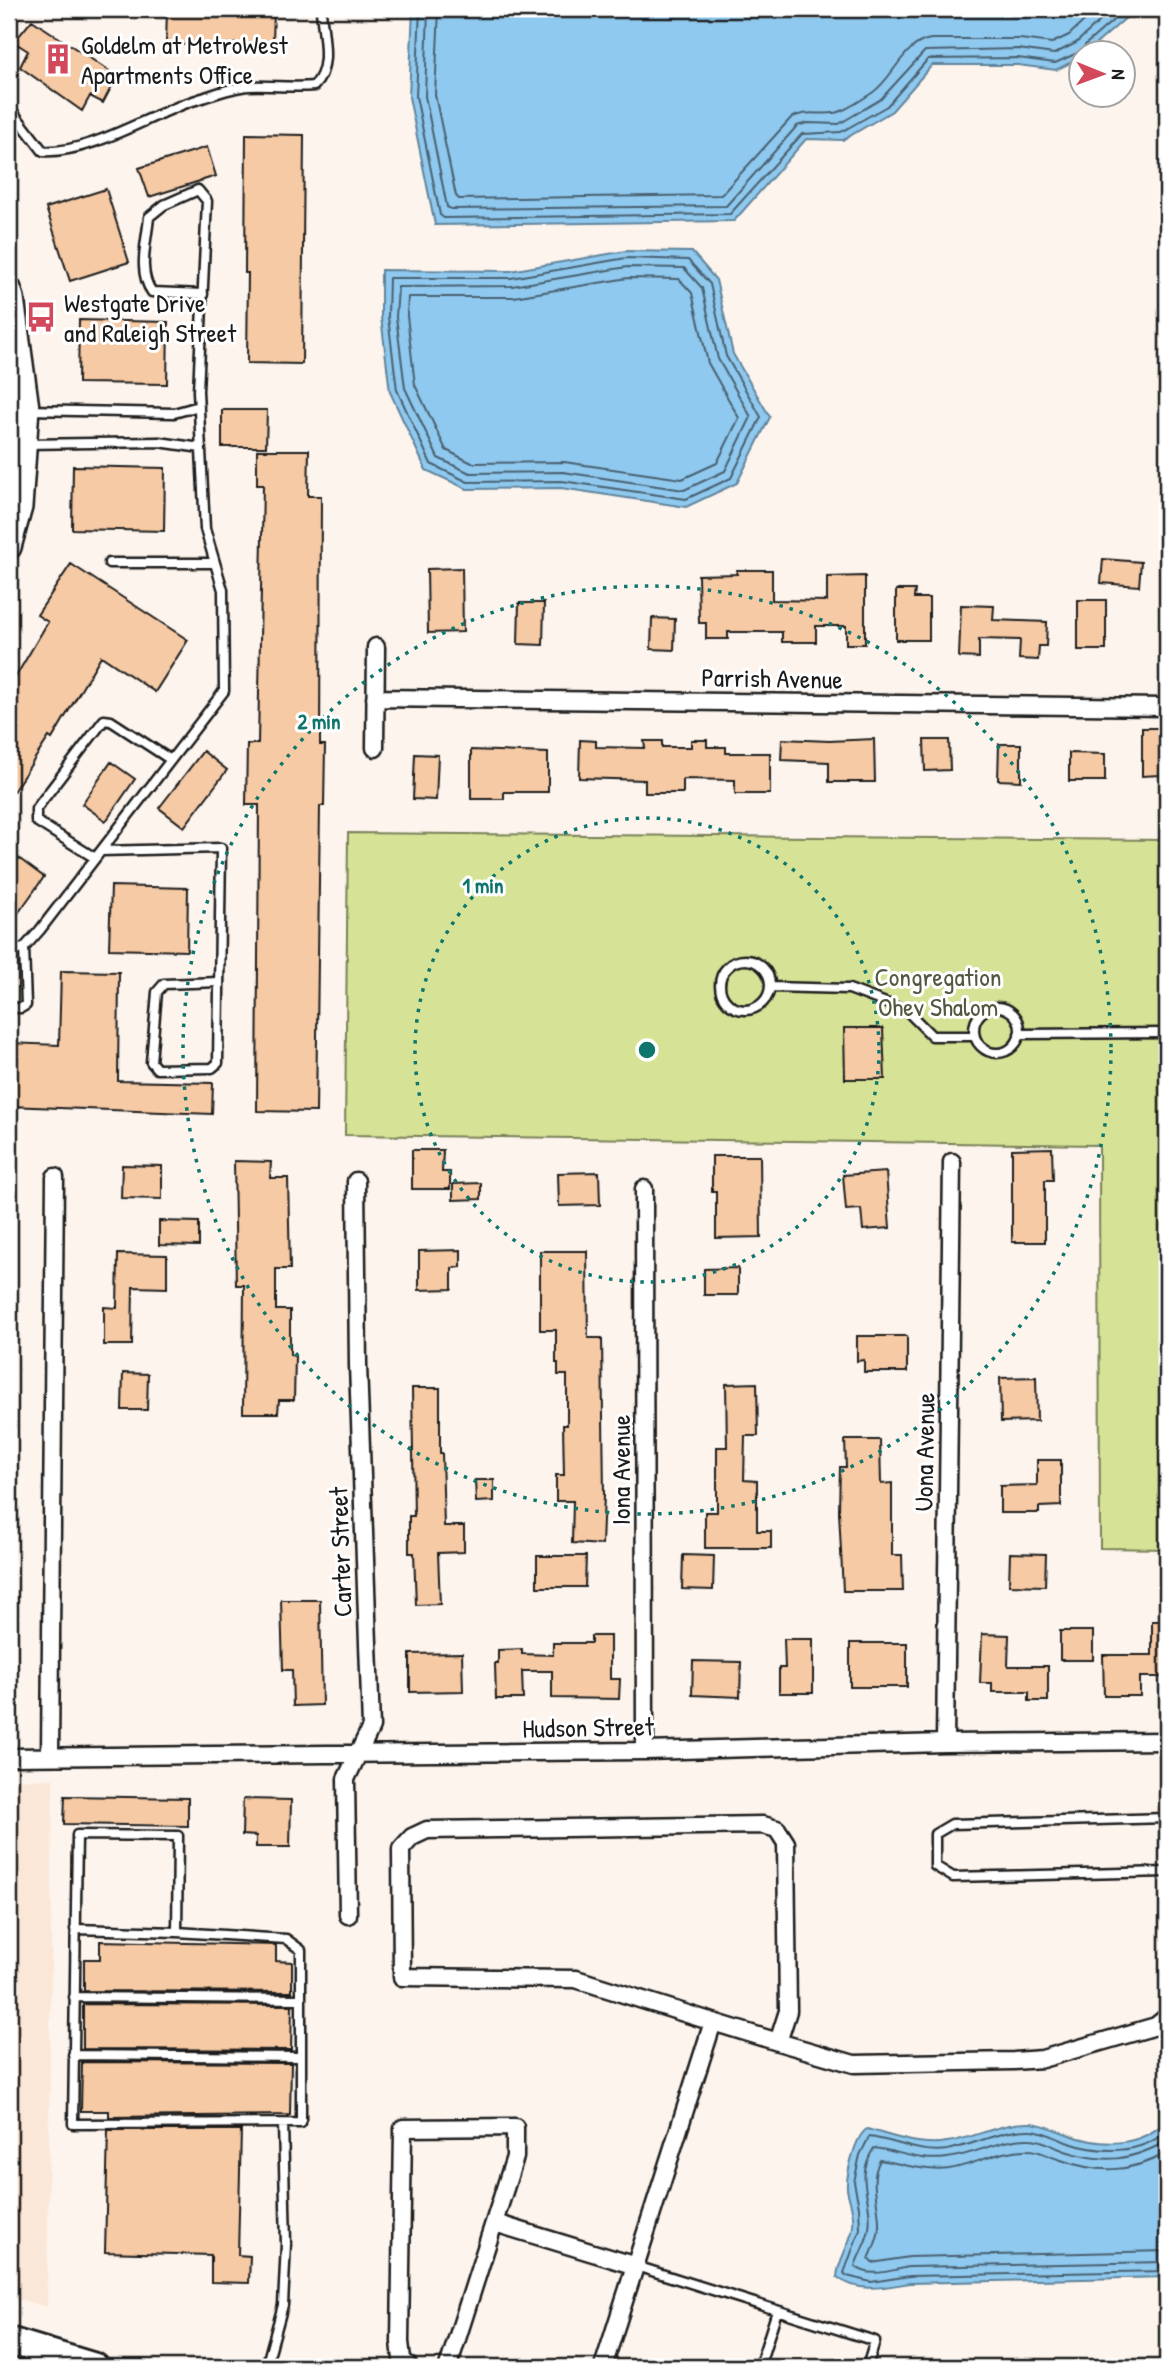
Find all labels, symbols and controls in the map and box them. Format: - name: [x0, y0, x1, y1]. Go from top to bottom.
- place label: Goldelm at MetroWest Apartments Office: [81, 27, 289, 92]
- north arrow: [1068, 38, 1138, 108]
- building icon: Goldelm at MetroWest Apartments Office: [41, 42, 75, 76]
- text: N: [1106, 69, 1132, 80]
- place label: Westgate Drive and Raleigh Street: [64, 285, 237, 350]
- bus stop icon: Westgate Drive and Raleigh Street: [24, 300, 58, 334]
- street label: Parrish Avenue: [701, 659, 843, 697]
- text: 2 min: [297, 707, 341, 736]
- text: 1 min: [463, 871, 503, 900]
- park label: Congregation Ohev Shalom: [874, 959, 1002, 1024]
- centre of rings: [635, 1038, 659, 1062]
- street label: Uona Avenue: [905, 1392, 943, 1512]
- street label: Iona Avenue: [603, 1415, 638, 1525]
- street label: Carter Street: [320, 1485, 360, 1618]
- street label: Hudson Street: [522, 1708, 655, 1746]

